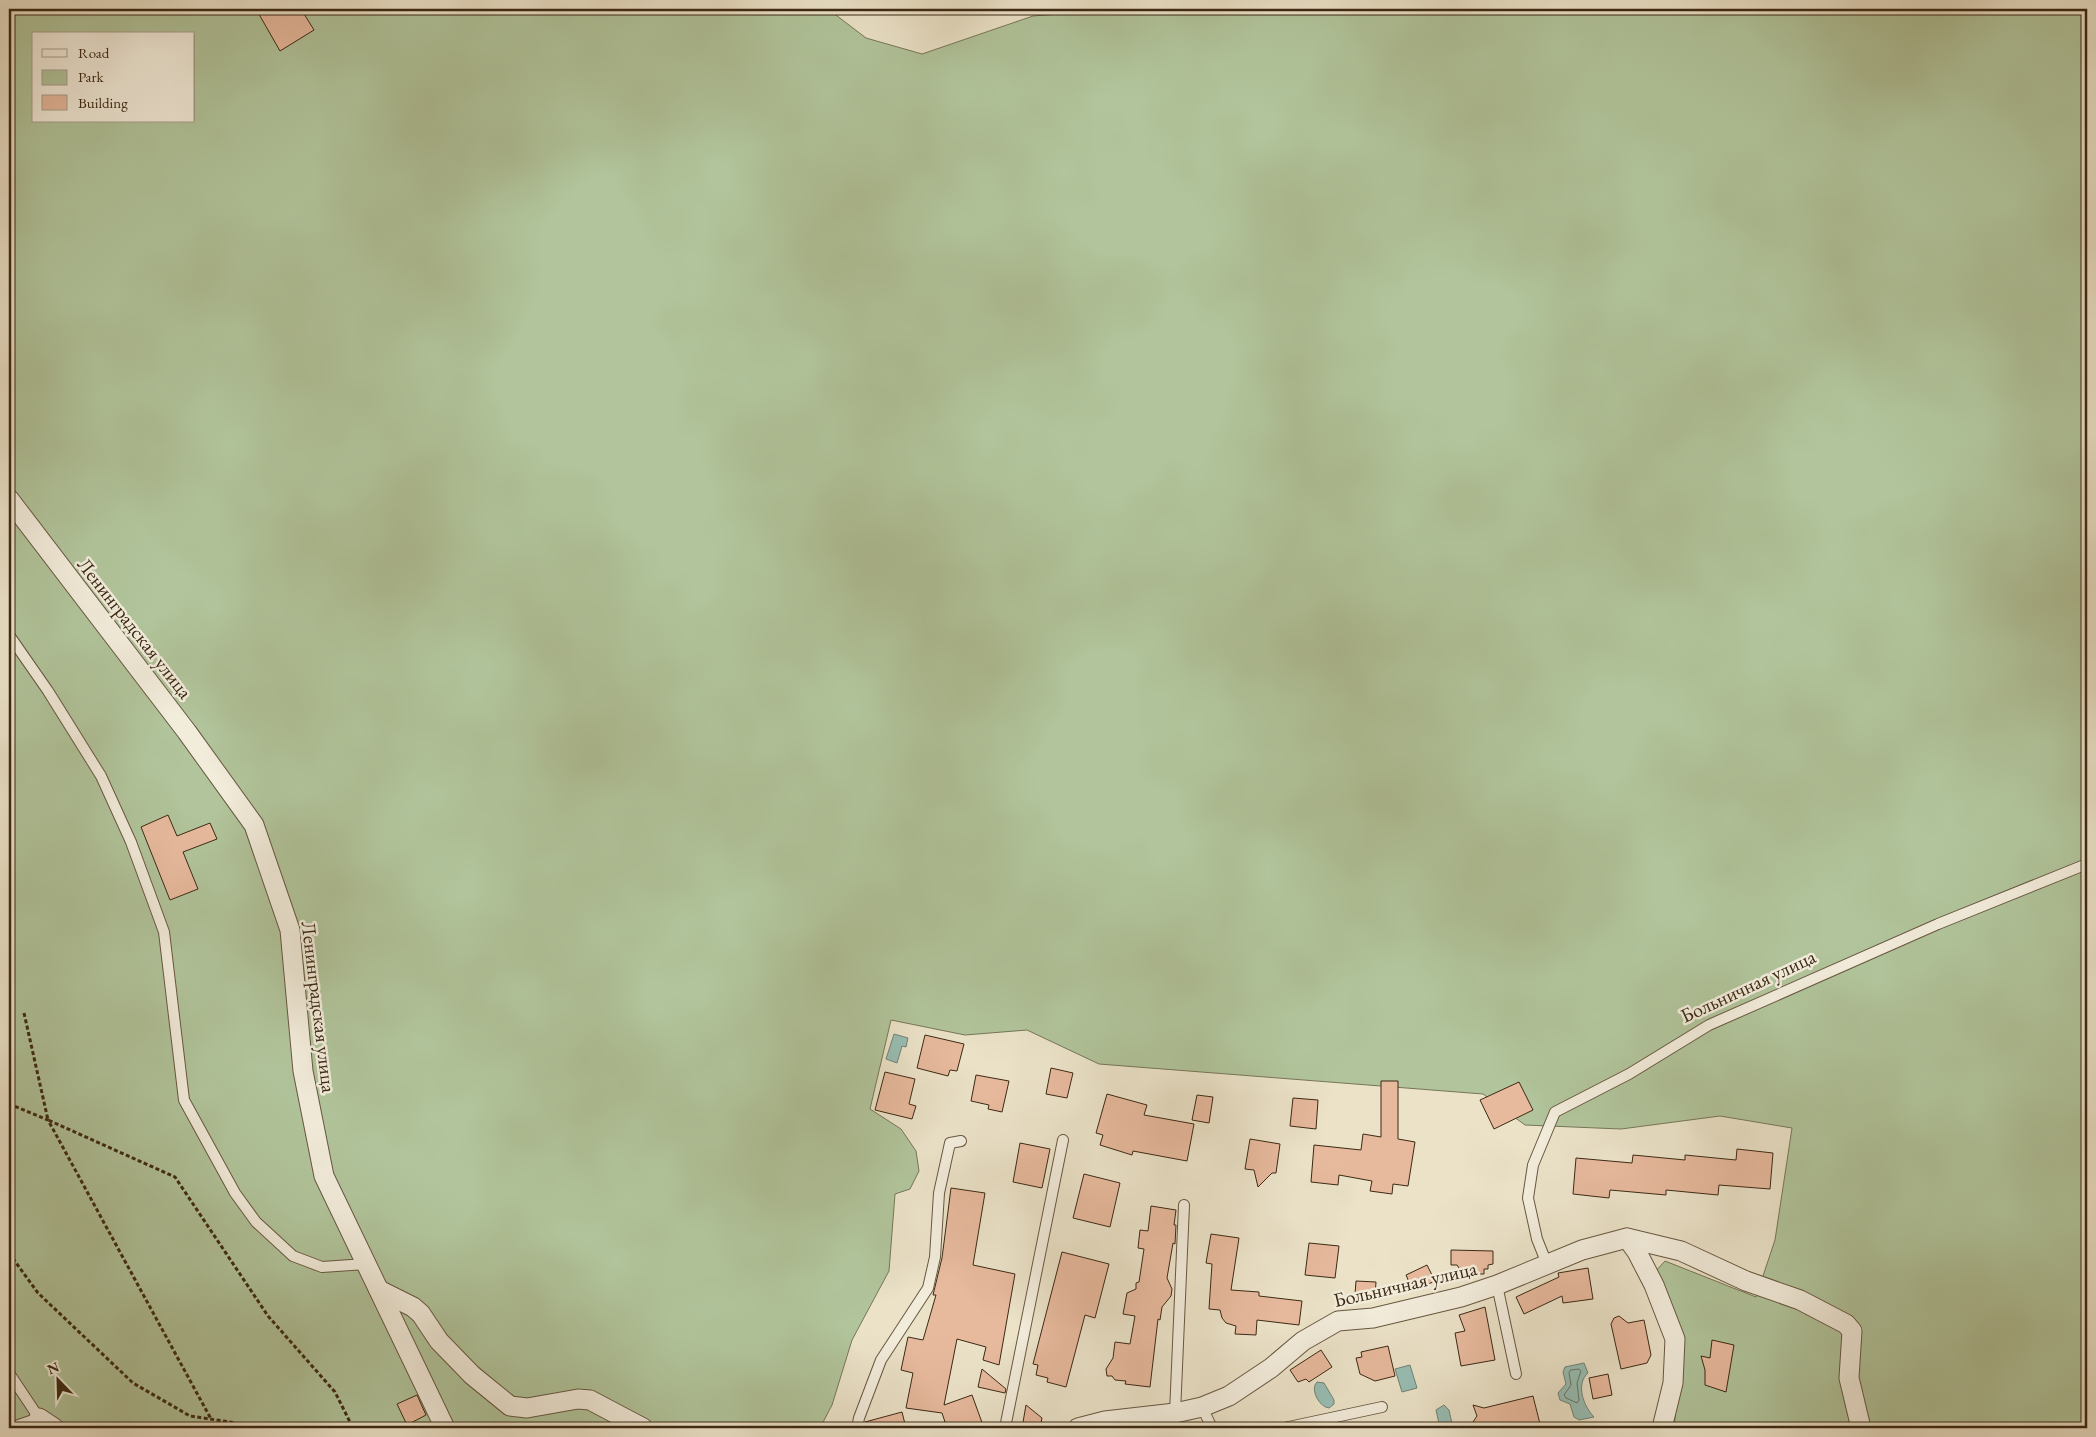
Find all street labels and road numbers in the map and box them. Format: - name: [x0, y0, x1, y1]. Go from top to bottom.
- street label: Ленинградская улица: [72, 552, 198, 704]
- street label: Ленинградская улица: [296, 920, 342, 1094]
- street label: Больничная улица: [1676, 943, 1820, 1029]
- street label: Больничная улица: [1331, 1255, 1479, 1313]

